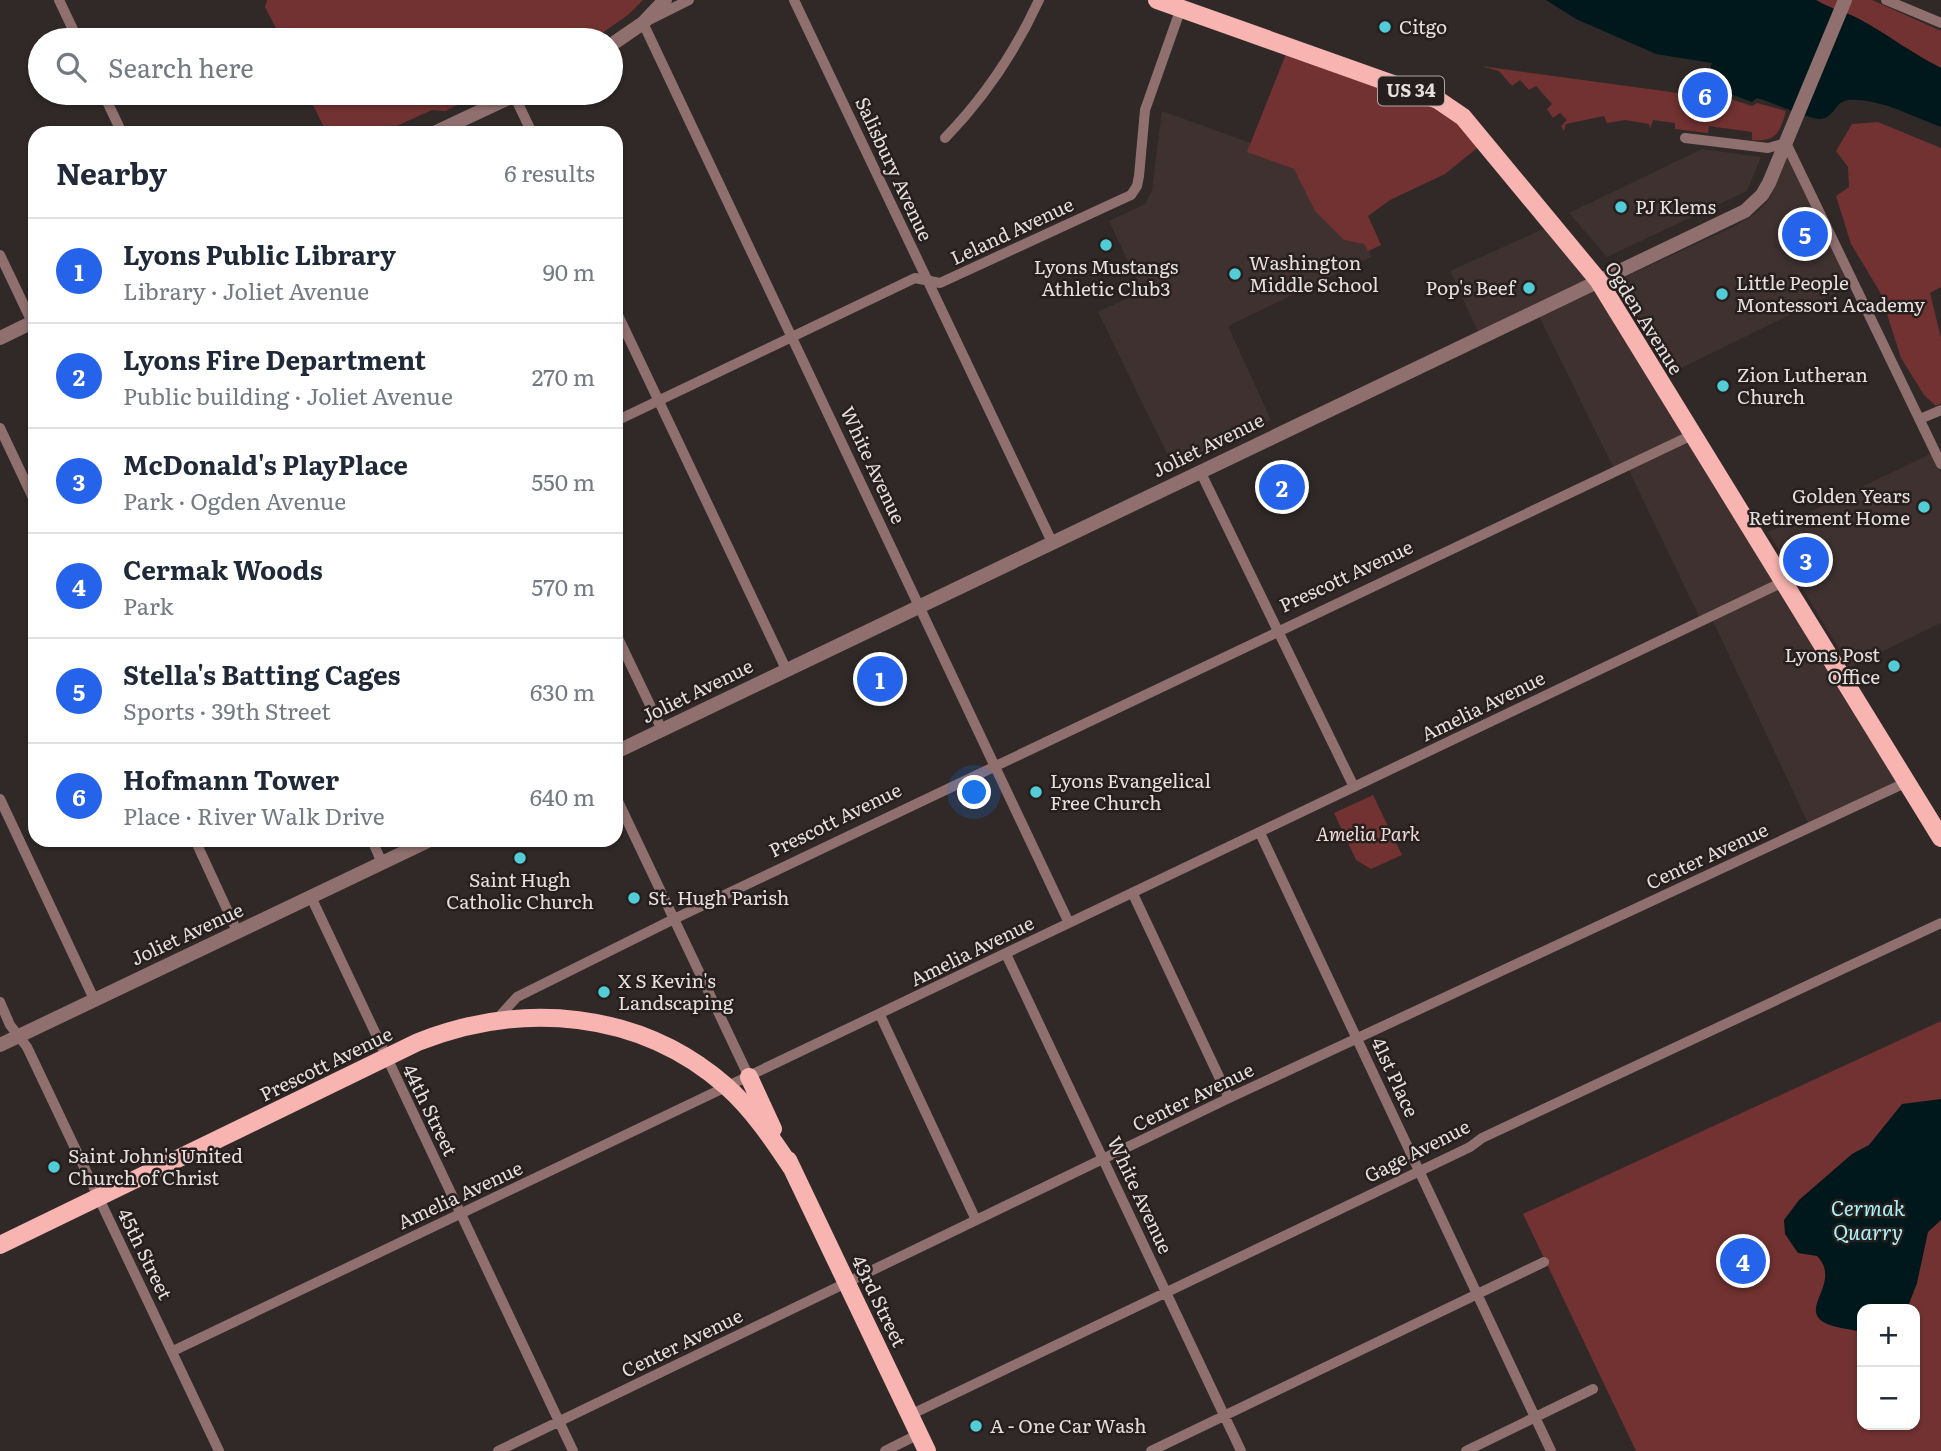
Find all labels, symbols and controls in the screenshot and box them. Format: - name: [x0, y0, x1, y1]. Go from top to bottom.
- place label: Citgo: [1399, 12, 1447, 40]
- marker: Citgo: [1377, 19, 1393, 35]
- search box: [28, 28, 623, 105]
- text: Search here: [108, 47, 254, 86]
- icon: search: [52, 48, 90, 86]
- pin: 6: [1682, 69, 1728, 121]
- road number: US 34: [1378, 76, 1444, 106]
- street label: Salisbury Avenue: [849, 92, 941, 245]
- text: Nearby: [56, 150, 167, 194]
- text: 6 results: [504, 155, 595, 189]
- street label: Leland Avenue: [946, 189, 1078, 271]
- place label: PJ Klems: [1635, 192, 1717, 220]
- marker: PJ Klems: [1613, 199, 1629, 215]
- pin: 5: [1782, 208, 1828, 260]
- text: Lyons Public Library: [123, 234, 396, 273]
- marker: Lyons Mustangs Athletic Club3: [1098, 237, 1114, 253]
- place label: Washington Middle School: [1249, 248, 1379, 298]
- place label: Lyons Mustangs Athletic Club3: [1034, 252, 1179, 302]
- text: 1: [74, 254, 84, 288]
- text: 90 m: [543, 254, 595, 288]
- street label: Ogden Avenue: [1599, 255, 1691, 380]
- marker: Washington Middle School: [1227, 266, 1243, 282]
- place label: Little People Montessori Academy: [1736, 268, 1925, 318]
- text: Library · Joliet Avenue: [123, 273, 369, 307]
- place label: Pop's Beef: [1426, 273, 1517, 301]
- marker: Pop's Beef: [1521, 280, 1537, 296]
- marker: Little People Montessori Academy: [1714, 286, 1730, 302]
- text: Lyons Fire Department: [123, 339, 426, 378]
- text: 2: [73, 359, 85, 393]
- text: 270 m: [532, 359, 595, 393]
- place label: Zion Lutheran Church: [1737, 360, 1868, 410]
- text: Public building · Joliet Avenue: [123, 378, 453, 412]
- marker: Zion Lutheran Church: [1715, 378, 1731, 394]
- street label: White Avenue: [834, 401, 913, 528]
- street label: Joliet Avenue: [1147, 405, 1268, 483]
- text: McDonald's PlayPlace: [123, 444, 408, 483]
- pin: 2: [1259, 461, 1305, 513]
- text: 3: [73, 464, 85, 498]
- text: 550 m: [531, 464, 595, 498]
- place label: Golden Years Retirement Home: [1748, 481, 1910, 531]
- text: Park · Ogden Avenue: [123, 483, 346, 517]
- marker: Golden Years Retirement Home: [1916, 499, 1932, 515]
- street label: Prescott Avenue: [1274, 532, 1417, 618]
- pin: 3: [1783, 534, 1829, 586]
- text: Cermak Woods: [123, 549, 323, 588]
- text: 4: [72, 569, 86, 603]
- text: 570 m: [532, 569, 595, 603]
- text: Park: [123, 588, 173, 622]
- place label: Lyons Post Office: [1785, 640, 1880, 690]
- street label: Joliet Avenue: [636, 651, 757, 729]
- pin: 1: [857, 653, 903, 705]
- text: Stella's Batting Cages: [123, 654, 401, 693]
- marker: Lyons Post Office: [1886, 658, 1902, 674]
- street label: Amelia Avenue: [1416, 663, 1549, 747]
- text: 5: [73, 674, 85, 708]
- text: 630 m: [530, 674, 595, 708]
- text: Sports · 39th Street: [123, 693, 331, 727]
- text: Hofmann Tower: [123, 759, 339, 798]
- place label: Lyons Evangelical Free Church: [1050, 766, 1211, 816]
- street label: Prescott Avenue: [763, 775, 906, 863]
- your location: [957, 775, 991, 809]
- text: 6: [72, 779, 86, 813]
- text: 640 m: [530, 779, 595, 813]
- marker: Lyons Evangelical Free Church: [1028, 784, 1044, 800]
- text: Place · River Walk Drive: [123, 798, 385, 832]
- street label: Center Avenue: [1641, 815, 1772, 896]
- park label: Amelia Park: [1316, 819, 1421, 847]
- marker: Saint Hugh Catholic Church: [512, 850, 528, 866]
- place label: Saint Hugh Catholic Church: [446, 865, 594, 915]
- place label: St. Hugh Parish: [648, 883, 789, 911]
- marker: St. Hugh Parish: [626, 890, 642, 906]
- street label: Joliet Avenue: [126, 895, 248, 971]
- street label: Amelia Avenue: [905, 908, 1038, 992]
- place label: X S Kevin's Landscaping: [618, 966, 734, 1016]
- marker: X S Kevin's Landscaping: [596, 984, 612, 1000]
- street label: Prescott Avenue: [254, 1019, 397, 1107]
- street label: 41st Place: [1365, 1032, 1427, 1121]
- street label: Center Avenue: [1127, 1055, 1258, 1138]
- street label: 44th Street: [397, 1059, 465, 1161]
- street label: Gage Avenue: [1359, 1111, 1474, 1189]
- street label: White Avenue: [1101, 1131, 1180, 1258]
- place label: Saint John's United Church of Christ: [68, 1141, 243, 1191]
- street label: Amelia Avenue: [393, 1153, 527, 1235]
- marker: Saint John's United Church of Christ: [46, 1159, 62, 1175]
- water label: Cermak Quarry: [1831, 1191, 1906, 1246]
- street label: 45th Street: [112, 1203, 180, 1304]
- pin: 4: [1720, 1235, 1766, 1287]
- street label: 43rd Street: [846, 1250, 914, 1352]
- street label: Center Avenue: [616, 1301, 747, 1384]
- map controls: [1857, 1304, 1920, 1430]
- button: +: [1857, 1304, 1920, 1367]
- button: −: [1857, 1367, 1920, 1430]
- place label: A - One Car Wash: [990, 1411, 1146, 1439]
- marker: A - One Car Wash: [968, 1418, 984, 1434]

